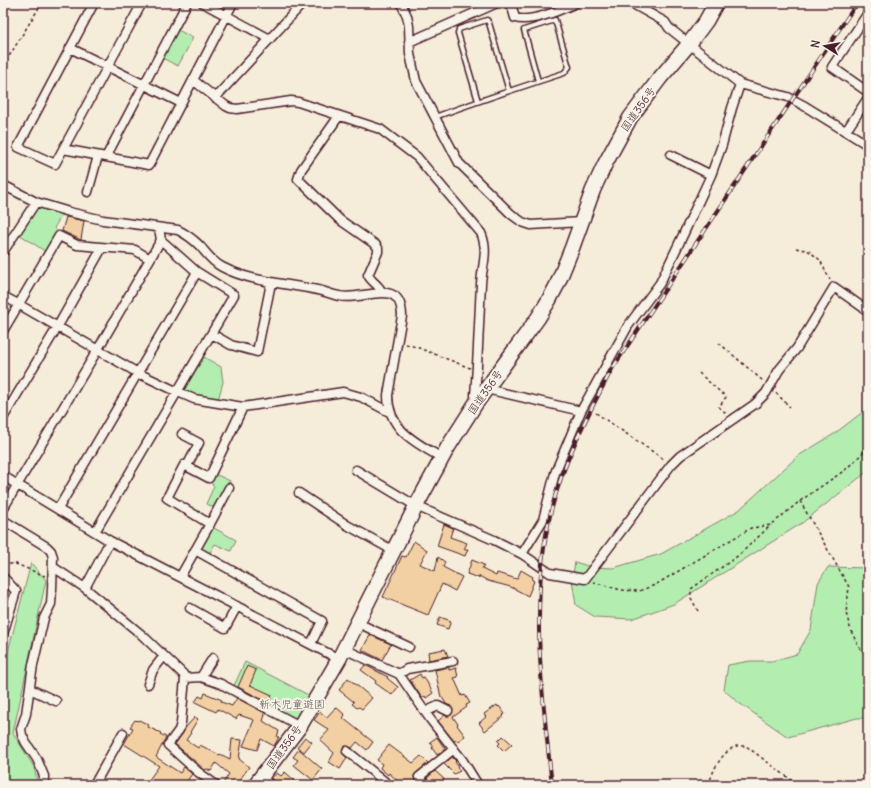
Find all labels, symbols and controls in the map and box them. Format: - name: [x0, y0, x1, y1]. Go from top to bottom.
- north arrow: [805, 26, 845, 66]
- text: N: [808, 39, 823, 49]
- street label: 国道356号: [617, 84, 659, 134]
- street label: 国道356号: [464, 367, 506, 417]
- park label: 新木児童遊園: [259, 697, 325, 711]
- street label: 国道356号: [263, 722, 305, 772]

